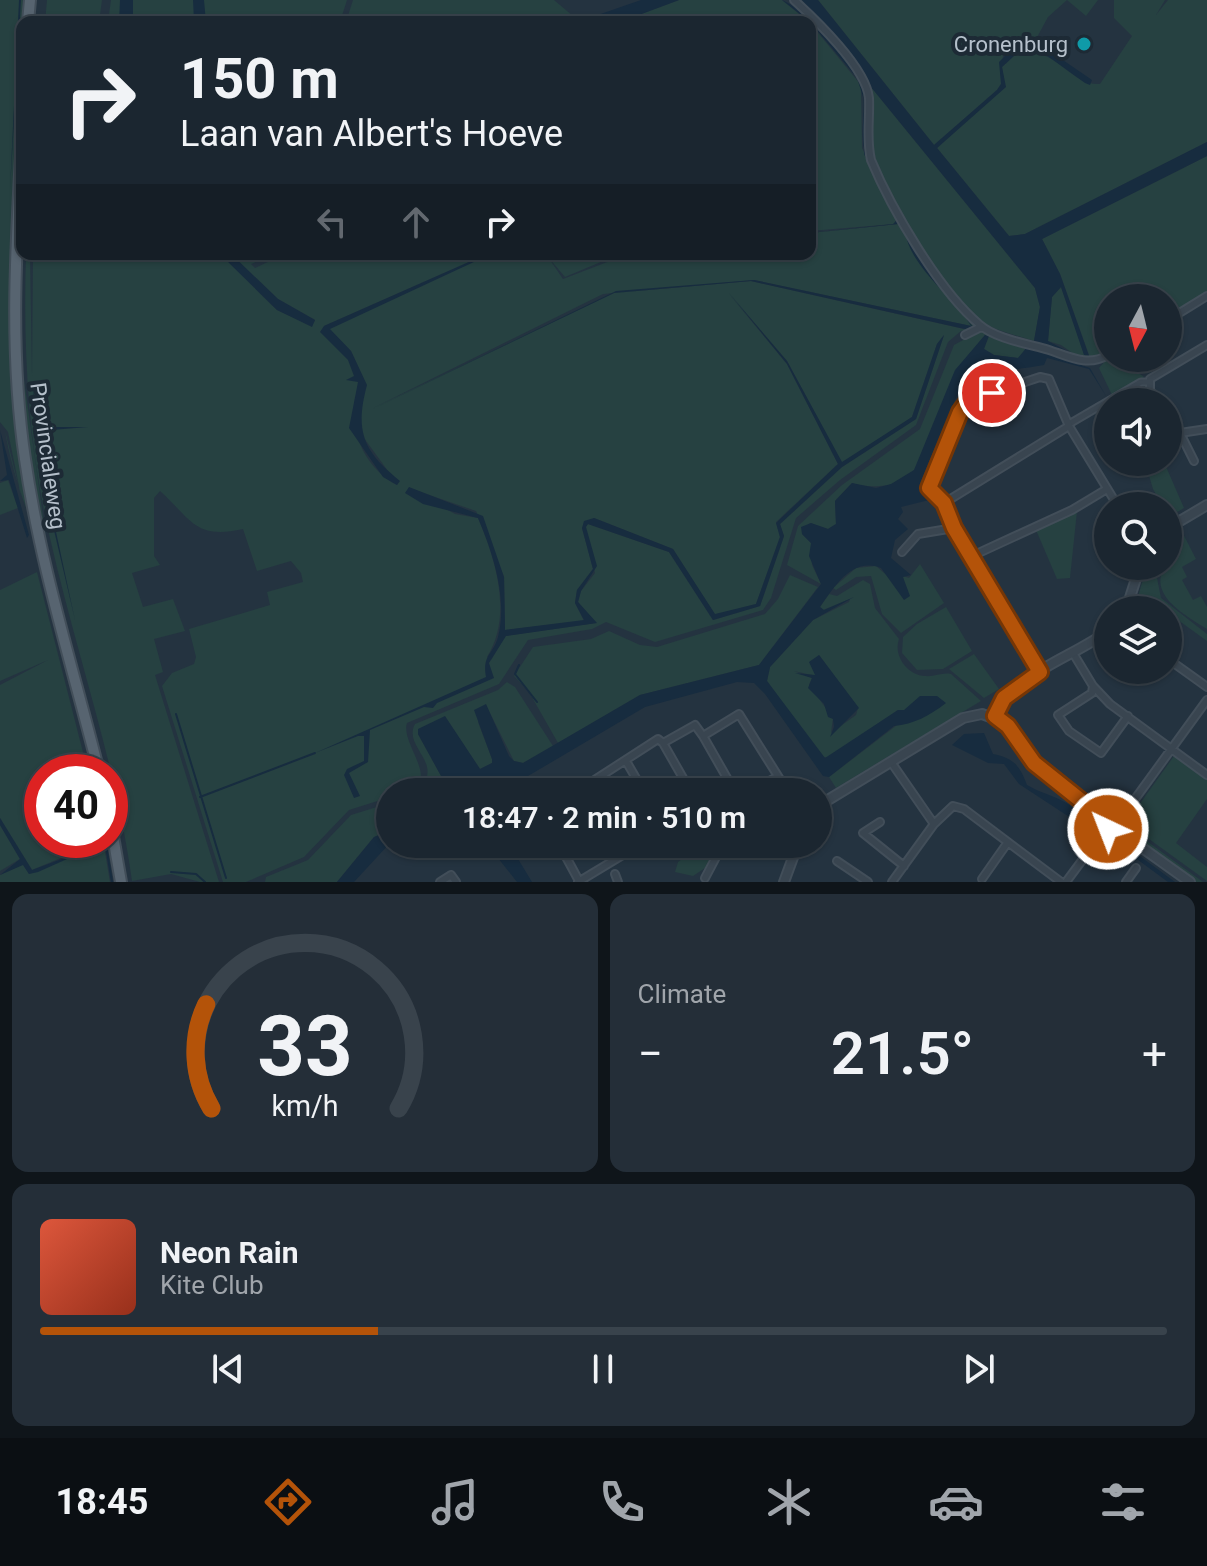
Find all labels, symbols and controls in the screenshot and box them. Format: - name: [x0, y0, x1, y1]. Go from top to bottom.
- place label: Cronenburg: [954, 32, 1068, 57]
- marker: Cronenburg: [1075, 35, 1093, 53]
- text: 150 m: [180, 46, 339, 112]
- icon: right: [48, 48, 152, 152]
- text: Laan van Albert's Hoeve: [180, 113, 563, 155]
- icon: left: [310, 200, 354, 244]
- icon: ahead: [394, 200, 438, 244]
- icon: right: [478, 200, 522, 244]
- north arrow: [1094, 284, 1182, 372]
- map controls: [1094, 284, 1182, 684]
- pin: [958, 359, 1026, 427]
- icon: arrive: [970, 371, 1014, 415]
- street label: Provincialeweg: [25, 381, 71, 531]
- button: sound: [1094, 388, 1182, 476]
- button: search: [1094, 492, 1182, 580]
- button: layers: [1094, 596, 1182, 684]
- speed limit sign: 40: [24, 754, 128, 858]
- position arrow: [1066, 787, 1150, 871]
- text: 18:47 · 2 min · 510 m: [462, 800, 746, 835]
- text: Climate: [638, 979, 726, 1009]
- text: 33: [257, 998, 352, 1095]
- text: 21.5°: [831, 1018, 974, 1089]
- text: −: [638, 1028, 663, 1080]
- text: +: [1142, 1028, 1167, 1080]
- text: km/h: [271, 1089, 338, 1123]
- text: Neon Rain: [160, 1235, 299, 1270]
- text: Kite Club: [160, 1270, 264, 1300]
- icon: previous: [206, 1347, 250, 1391]
- icon: pause: [581, 1347, 625, 1391]
- icon: next: [957, 1347, 1001, 1391]
- icon: directions: [260, 1474, 316, 1530]
- icon: music: [427, 1474, 483, 1530]
- icon: phone: [594, 1474, 650, 1530]
- icon: climate: [761, 1474, 817, 1530]
- icon: car: [928, 1474, 984, 1530]
- icon: filters: [1095, 1474, 1151, 1530]
- text: 18:45: [56, 1481, 148, 1523]

